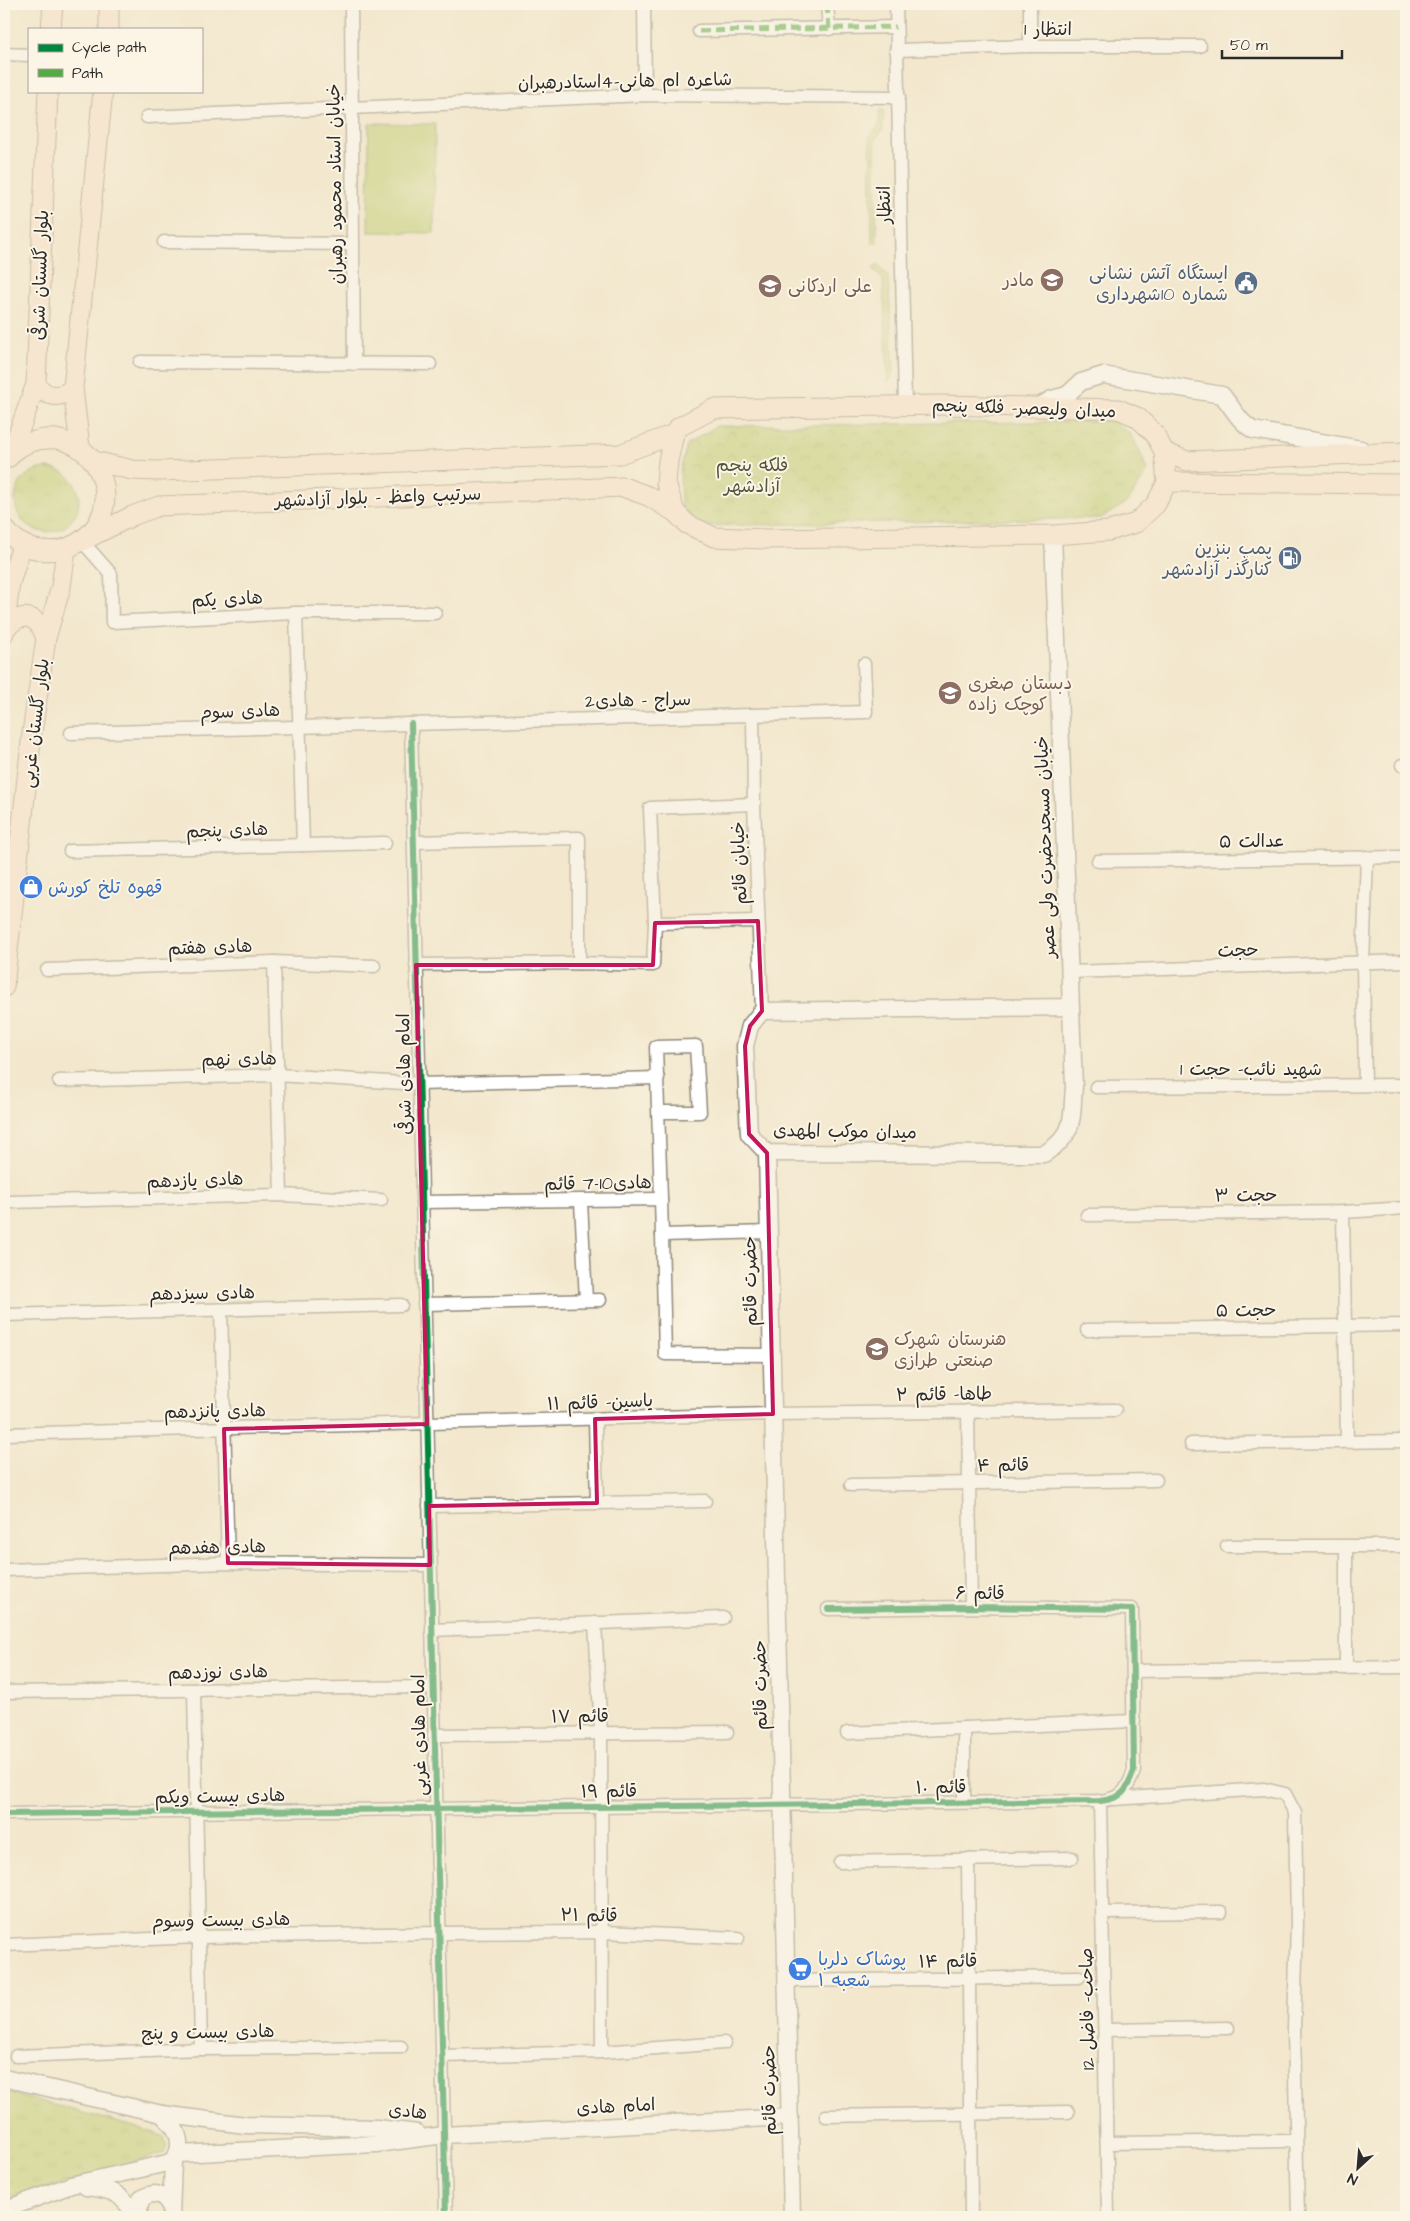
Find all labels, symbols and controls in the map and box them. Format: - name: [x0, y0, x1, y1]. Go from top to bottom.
- street label: انتظار 1: [1024, 17, 1072, 42]
- legend: [28, 28, 202, 92]
- scale bar: [1222, 28, 1342, 60]
- text: 50 m: [1230, 35, 1268, 56]
- text: Cycle path: [72, 37, 147, 59]
- text: Path: [72, 63, 103, 84]
- street label: شاعره ام هانی-4استادرهبران: [518, 67, 732, 97]
- street label: خیابان استاد محمود رهبران: [321, 83, 350, 285]
- street label: انتظار: [872, 186, 897, 225]
- street label: بلوار گلستان شرقی: [26, 209, 55, 341]
- place label: ایستگاه آتش نشانی شماره 10شهرداری: [1089, 261, 1228, 307]
- school or university icon: مادر: [1039, 267, 1065, 293]
- place label: مادر: [1001, 268, 1034, 293]
- public building icon: ایستگاه آتش نشانی شماره 10شهرداری: [1233, 270, 1259, 296]
- school or university icon: علی اردکانی: [757, 273, 783, 299]
- place label: علی اردکانی: [788, 274, 872, 299]
- street label: میدان ولیعصر- فلکه پنجم: [931, 393, 1117, 425]
- park label: فلکه پنجم آزادشهر: [716, 453, 788, 499]
- street label: سرتیپ واعظ - بلوار آزادشهر: [272, 481, 482, 514]
- place label: پمپ بنزین کنارگذر آزادشهر: [1161, 536, 1272, 582]
- fuel station icon: پمپ بنزین کنارگذر آزادشهر: [1277, 545, 1303, 571]
- street label: هادی یکم: [191, 585, 263, 615]
- street label: بلوار گلستان غربی: [15, 657, 56, 789]
- place label: دبستان صغری کوچک زاده: [968, 671, 1072, 717]
- school or university icon: دبستان صغری کوچک زاده: [937, 680, 963, 706]
- street label: سراج - هادی2: [585, 687, 691, 714]
- street label: هادی سوم: [200, 698, 281, 726]
- street label: خیابان مسجدحضرت ولی عصر: [1029, 736, 1062, 960]
- street label: هادی پنجم: [185, 817, 269, 845]
- street label: خیابان قائم: [726, 821, 754, 905]
- street label: عدالت ۵: [1219, 828, 1285, 855]
- shop icon: قهوه تلخ کورش: [18, 874, 44, 900]
- place label: قهوه تلخ کورش: [48, 875, 163, 900]
- street label: هادی هفتم: [167, 934, 253, 962]
- street label: حجت: [1217, 937, 1259, 964]
- street label: امام هادی شرقی: [391, 1013, 419, 1135]
- street label: هادی نهم: [201, 1046, 277, 1074]
- street label: شهید نائب- حجت 1: [1180, 1057, 1322, 1082]
- street label: میدان موکب المهدی: [773, 1118, 917, 1145]
- street label: هادی یازدهم: [146, 1166, 244, 1196]
- street label: هادی10-7 قائم: [544, 1170, 652, 1198]
- street label: حجت ۳: [1214, 1182, 1278, 1209]
- street label: حضرت قائم: [737, 1236, 765, 1326]
- street label: هادی سیزدهم: [149, 1280, 255, 1308]
- street label: حجت ۵: [1215, 1297, 1277, 1324]
- place label: هنرستان شهرک صنعتی طرازی: [894, 1327, 1006, 1373]
- school or university icon: هنرستان شهرک صنعتی طرازی: [864, 1336, 890, 1362]
- street label: طاها- قائم ۲: [896, 1381, 992, 1409]
- street label: یاسین- قائم ۱۱: [547, 1388, 653, 1418]
- street label: هادی پانزدهم: [164, 1398, 266, 1426]
- street label: قائم ۴: [977, 1453, 1029, 1479]
- street label: هادی هفدهم: [168, 1534, 266, 1562]
- street label: قائم ۶: [955, 1581, 1005, 1607]
- street label: حضرت قائم: [747, 1640, 775, 1730]
- street label: هادی نوزدهم: [168, 1659, 268, 1687]
- street label: امام هادی غربی: [406, 1674, 434, 1796]
- street label: قائم ۱۷: [551, 1703, 609, 1731]
- street label: قائم ۱۰: [915, 1775, 967, 1801]
- street label: قائم ۱۹: [581, 1779, 637, 1805]
- street label: هادی بیست ویکم: [155, 1783, 285, 1811]
- street label: قائم ۲۱: [560, 1903, 618, 1929]
- street label: هادی بیست وسوم: [152, 1907, 290, 1935]
- place label: پوشاک دلربا شعبه ۱: [818, 1947, 906, 1993]
- street label: قائم ۱۴: [919, 1948, 978, 1976]
- street label: صاحب- فاضل 12: [1074, 1948, 1101, 2070]
- supermarket icon: پوشاک دلربا شعبه ۱: [787, 1956, 813, 1982]
- street label: هادی بیست و پنج: [141, 2019, 275, 2046]
- street label: حضرت قائم: [756, 2045, 784, 2135]
- street label: امام هادی: [576, 2092, 656, 2122]
- street label: هادی: [387, 2097, 429, 2126]
- north arrow: [1332, 2144, 1382, 2194]
- text: N: [1344, 2168, 1361, 2190]

